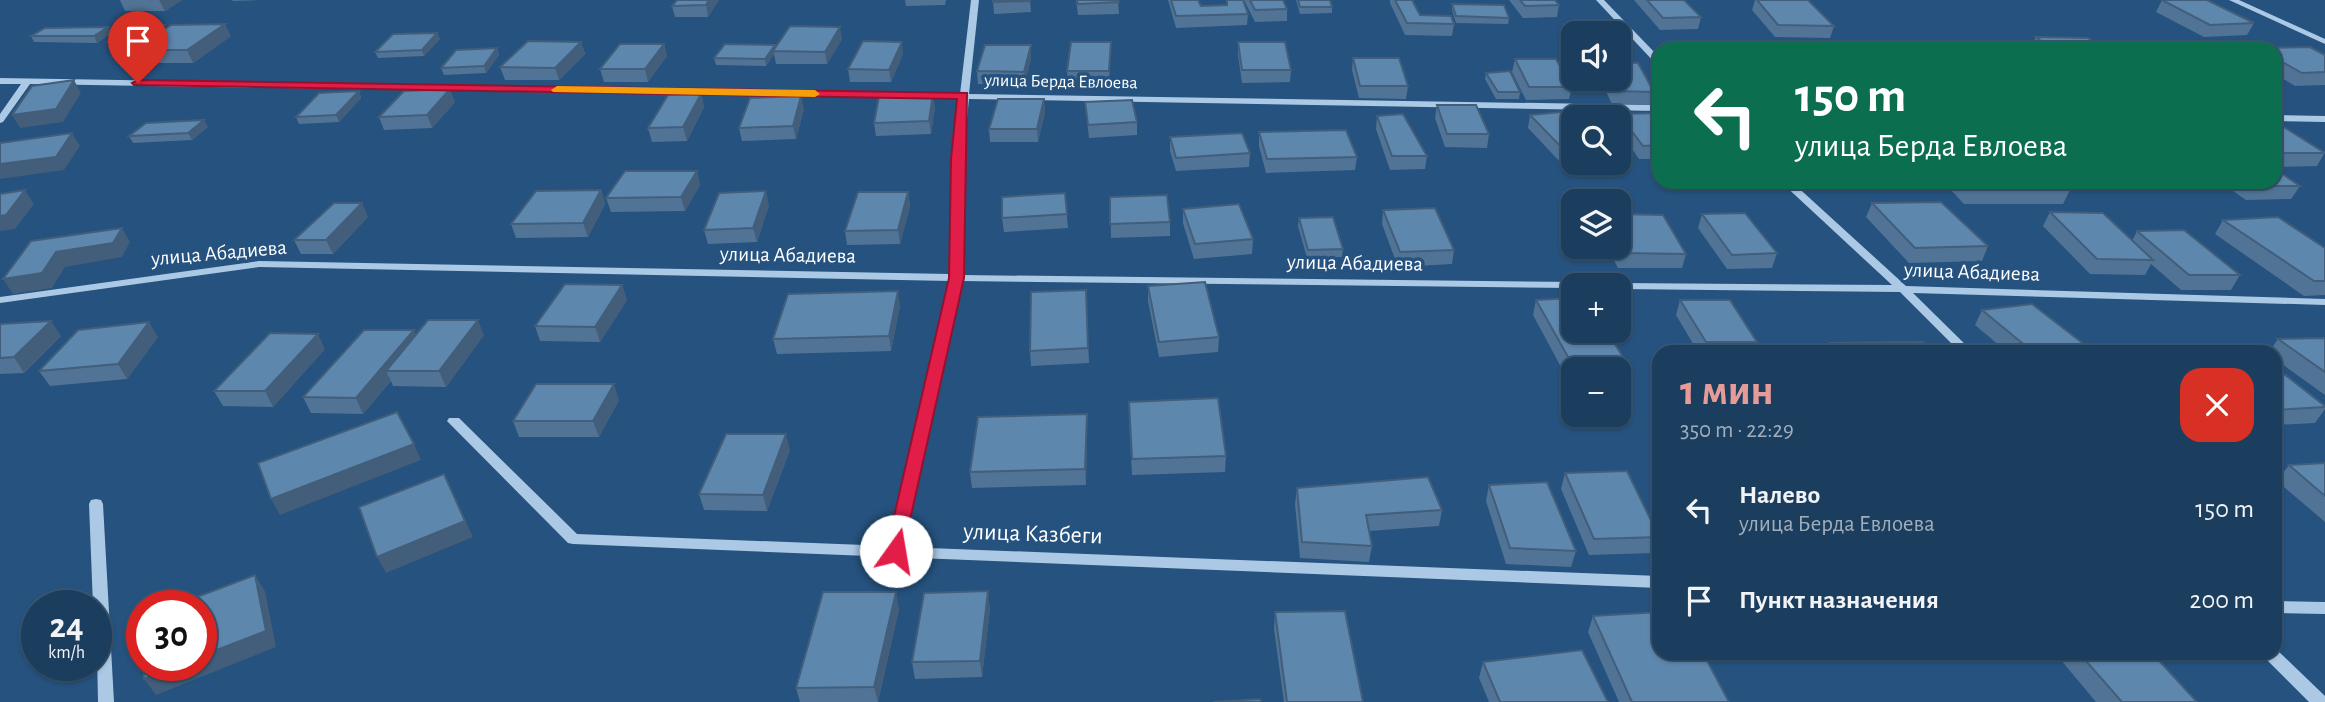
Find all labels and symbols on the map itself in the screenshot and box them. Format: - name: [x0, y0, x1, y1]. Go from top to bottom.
- pin: [108, 11, 168, 83]
- street label: улица Берда Евлоева: [983, 72, 1138, 92]
- street label: улица Абадиева: [149, 237, 288, 269]
- street label: улица Абадиева: [719, 243, 857, 267]
- street label: улица Абадиева: [1286, 251, 1424, 275]
- street label: улица Абадиева: [1903, 259, 2041, 285]
- position arrow: [859, 514, 933, 588]
- street label: улица Казбеги: [962, 520, 1103, 548]
- speed limit sign: 30: [126, 590, 217, 681]

